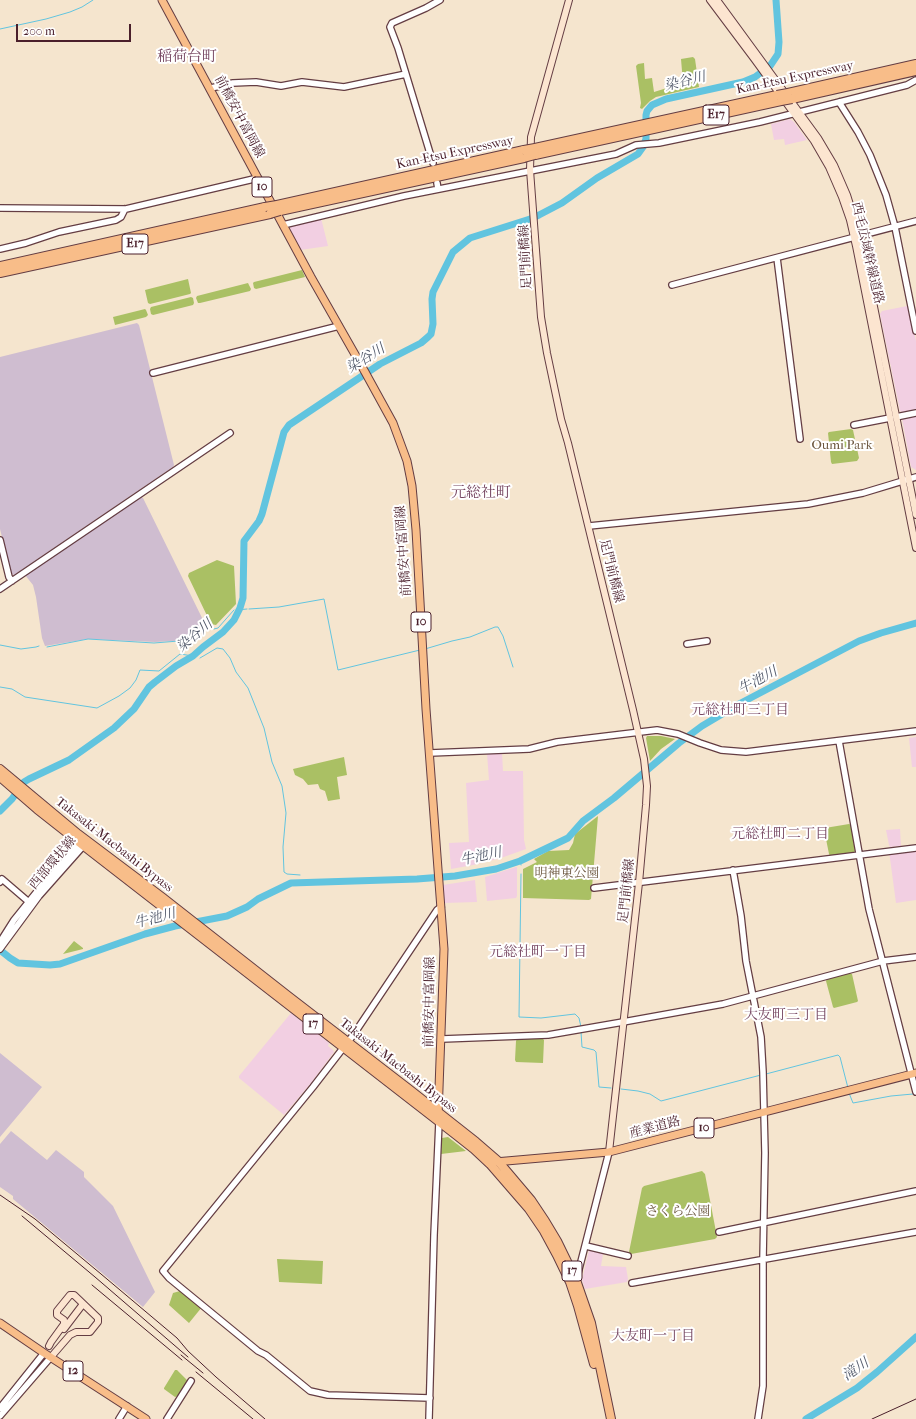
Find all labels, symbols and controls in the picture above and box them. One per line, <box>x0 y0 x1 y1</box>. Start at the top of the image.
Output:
scale bar <box>18 16 133 42</box>
text: 200 m <box>23 24 55 38</box>
district label: 稲荷台町 <box>157 48 217 66</box>
street label: Kan-Etsu Expressway <box>735 58 855 98</box>
water label: 染谷川 <box>663 69 707 95</box>
street label: 前橋安中富岡線 <box>211 73 267 161</box>
road number: E17 <box>703 105 729 125</box>
street label: Kan-Etsu Expressway <box>395 133 515 173</box>
road number: 10 <box>252 177 272 197</box>
street label: 西毛広域幹線道路 <box>848 201 886 305</box>
street label: 足門前橋線 <box>517 224 535 290</box>
road number: E17 <box>122 234 148 254</box>
water label: 染谷川 <box>344 341 388 377</box>
park label: Oumi Park <box>812 438 872 454</box>
district label: 元総社町 <box>451 484 511 502</box>
street label: 前橋安中富岡線 <box>393 505 415 597</box>
street label: 足門前橋線 <box>596 538 626 604</box>
road number: 10 <box>411 612 431 632</box>
water label: 染谷川 <box>174 616 216 656</box>
water label: 牛池川 <box>736 664 780 698</box>
district label: 元総社町三丁目 <box>691 703 789 719</box>
street label: Takasaki-Maebashi Bypass <box>52 794 176 896</box>
district label: 元総社町二丁目 <box>731 827 829 843</box>
street label: 西部環状線 <box>26 833 80 893</box>
water label: 牛池川 <box>459 844 503 870</box>
street label: 足門前橋線 <box>616 858 638 924</box>
park label: 明神東公園 <box>535 866 599 882</box>
water label: 牛池川 <box>133 905 177 933</box>
district label: 元総社町一丁目 <box>489 945 587 961</box>
street label: 前橋安中富岡線 <box>421 956 439 1048</box>
district label: 大友町三丁目 <box>744 1008 828 1024</box>
road number: 17 <box>303 1014 323 1034</box>
street label: Takasaki-Maebashi Bypass <box>336 1015 460 1117</box>
street label: 産業道路 <box>628 1114 682 1142</box>
road number: 10 <box>694 1118 714 1138</box>
park label: さくら公園 <box>646 1204 710 1220</box>
road number: 17 <box>562 1261 582 1281</box>
district label: 大友町一丁目 <box>611 1329 695 1345</box>
water label: 滝川 <box>840 1355 872 1385</box>
road number: 12 <box>63 1361 83 1381</box>

